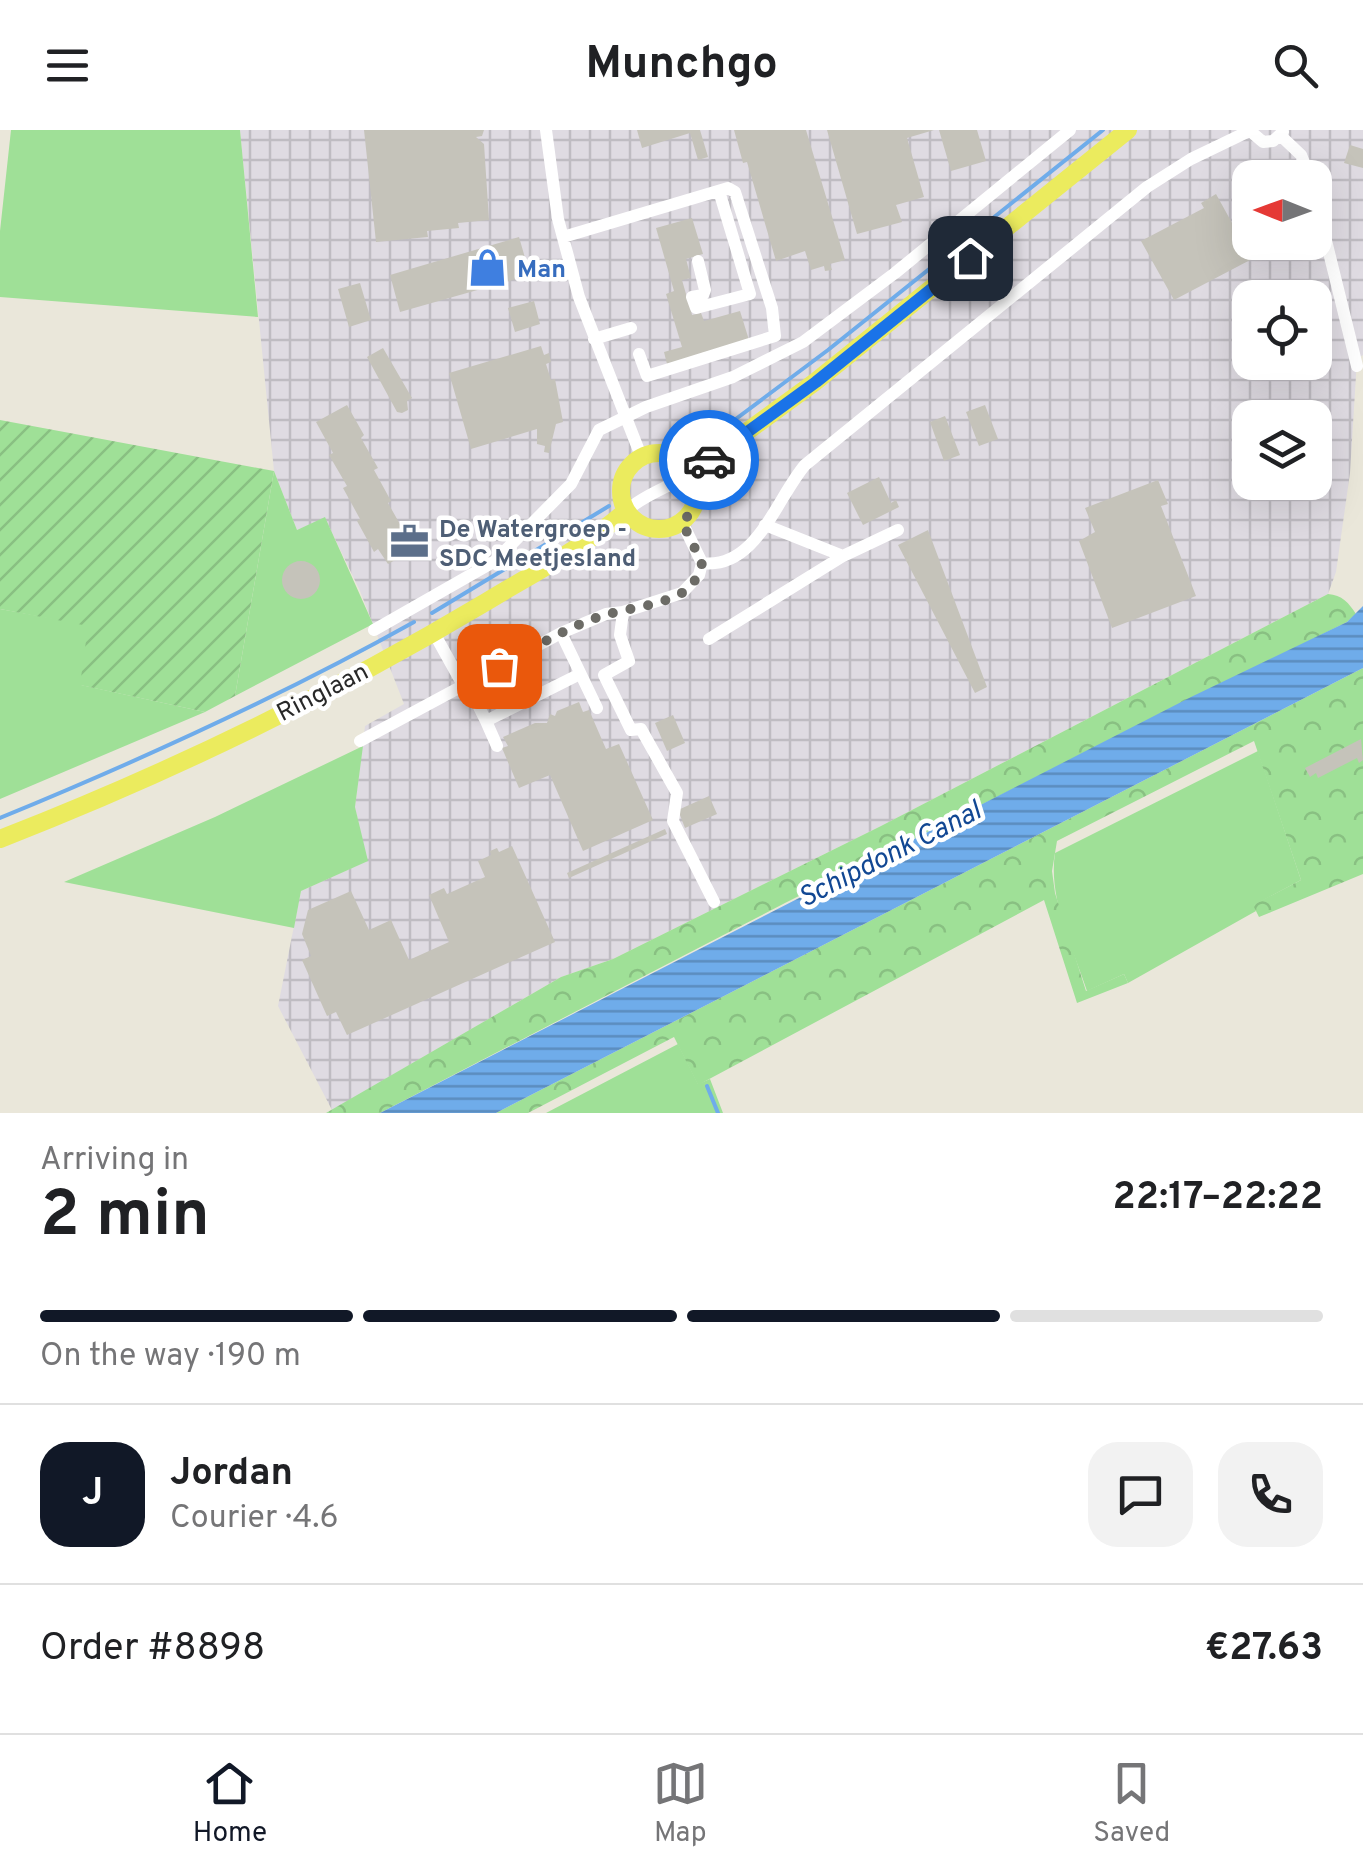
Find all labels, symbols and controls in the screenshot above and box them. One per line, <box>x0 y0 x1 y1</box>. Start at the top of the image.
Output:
text: Munchgo <box>585 37 778 94</box>
icon: menu <box>40 38 95 93</box>
icon: search <box>1268 38 1323 93</box>
north arrow <box>1232 160 1332 260</box>
map controls <box>1232 160 1332 500</box>
pin <box>928 216 1013 301</box>
icon: home <box>943 231 998 286</box>
shop icon: Man <box>466 247 508 289</box>
place label: Man <box>517 255 566 287</box>
button: locate <box>1232 280 1332 380</box>
button: layers <box>1232 400 1332 500</box>
courier <box>659 410 759 510</box>
icon: car <box>682 433 737 488</box>
place label: De Watergroep - SDC Meetjesland <box>439 515 636 576</box>
office icon: De Watergroep - SDC Meetjesland <box>388 521 430 563</box>
pin <box>457 624 542 709</box>
icon: bag <box>472 639 527 694</box>
street label: Ringlaan <box>272 657 375 730</box>
water label: Schipdonk Canal <box>793 793 990 917</box>
text: Arriving in <box>40 1141 189 1181</box>
text: 22:17–22:22 <box>1112 1174 1323 1223</box>
text: 2 min <box>40 1177 210 1259</box>
text: On the way · 190 m <box>40 1337 301 1377</box>
button: chat <box>1088 1442 1193 1547</box>
button: phone <box>1218 1442 1323 1547</box>
text: Jordan <box>170 1450 293 1499</box>
text: J <box>82 1470 103 1519</box>
text: Courier · 4.6 <box>170 1499 339 1539</box>
text: Order #8898 <box>40 1625 265 1674</box>
text: €27.63 <box>1205 1625 1323 1674</box>
tab: Home <box>193 1756 267 1852</box>
tab: Map <box>653 1756 708 1852</box>
tab: Saved <box>1093 1756 1170 1852</box>

